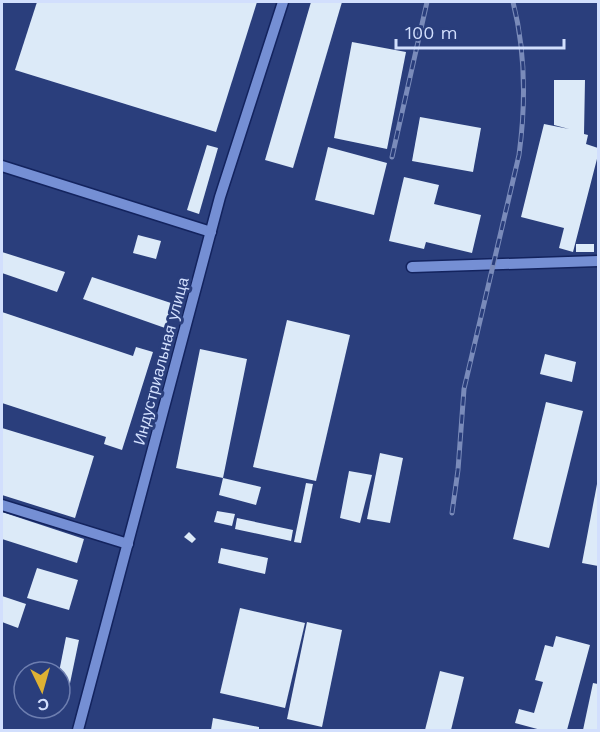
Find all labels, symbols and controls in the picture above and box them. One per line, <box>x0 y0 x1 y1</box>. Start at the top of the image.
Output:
scale bar <box>396 12 564 50</box>
text: 100 m <box>405 22 458 43</box>
street label: Индустриальная улица <box>129 275 193 447</box>
north arrow <box>12 660 72 720</box>
text: С <box>36 694 50 714</box>

